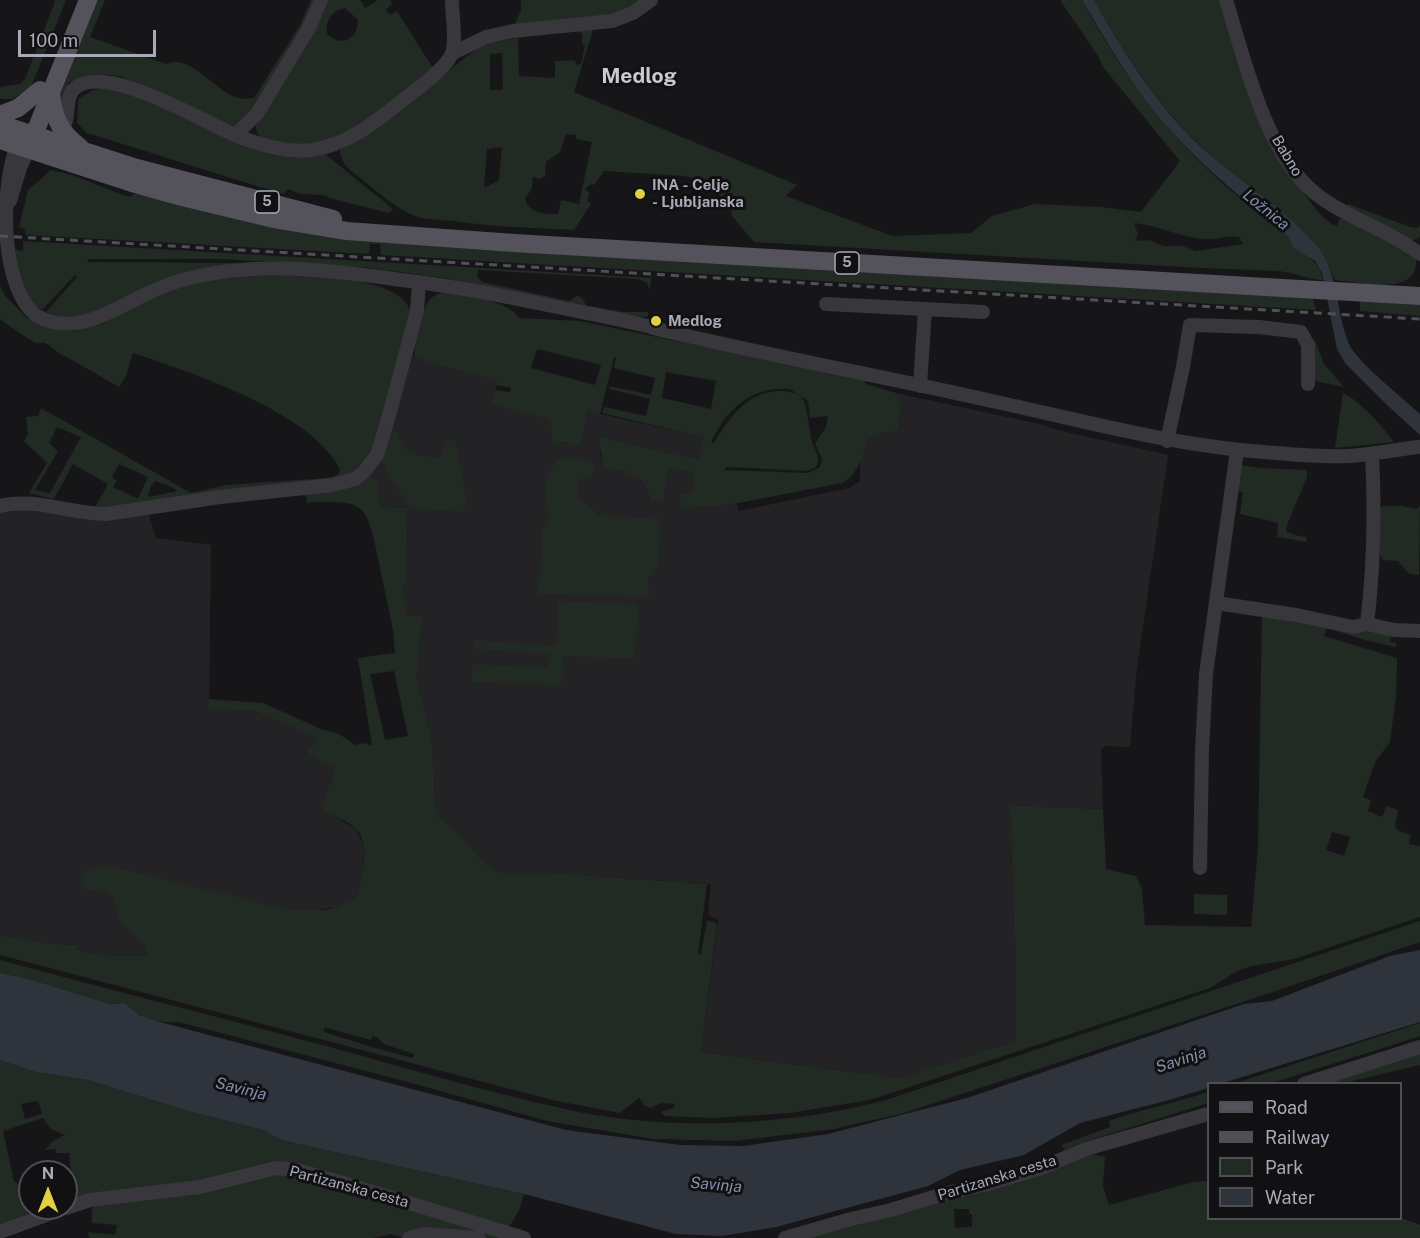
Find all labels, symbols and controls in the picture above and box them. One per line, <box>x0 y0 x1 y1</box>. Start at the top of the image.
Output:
scale bar <box>21 18 159 56</box>
text: 100 m <box>29 30 78 51</box>
district label: Medlog <box>601 64 677 90</box>
street label: Babno <box>1268 132 1306 180</box>
place label: INA - Celje - Ljubljanska <box>652 176 744 211</box>
water label: Ložnica <box>1239 185 1293 235</box>
marker: INA - Celje - Ljubljanska <box>633 187 647 201</box>
road number: 5 <box>255 191 279 213</box>
road number: 5 <box>835 252 859 274</box>
place label: Medlog <box>668 312 722 330</box>
marker: Medlog <box>649 314 663 328</box>
water label: Savinja <box>1153 1043 1209 1077</box>
water label: Savinja <box>213 1073 269 1105</box>
legend <box>1207 1082 1402 1220</box>
text: Road <box>1265 1097 1308 1118</box>
text: Railway <box>1265 1127 1330 1148</box>
street label: Partizanska cesta <box>936 1151 1058 1205</box>
text: Park <box>1265 1157 1303 1178</box>
north arrow <box>18 1160 78 1220</box>
street label: Partizanska cesta <box>287 1162 411 1212</box>
text: N <box>42 1164 54 1183</box>
water label: Savinja <box>689 1173 743 1197</box>
text: Water <box>1265 1187 1315 1208</box>

